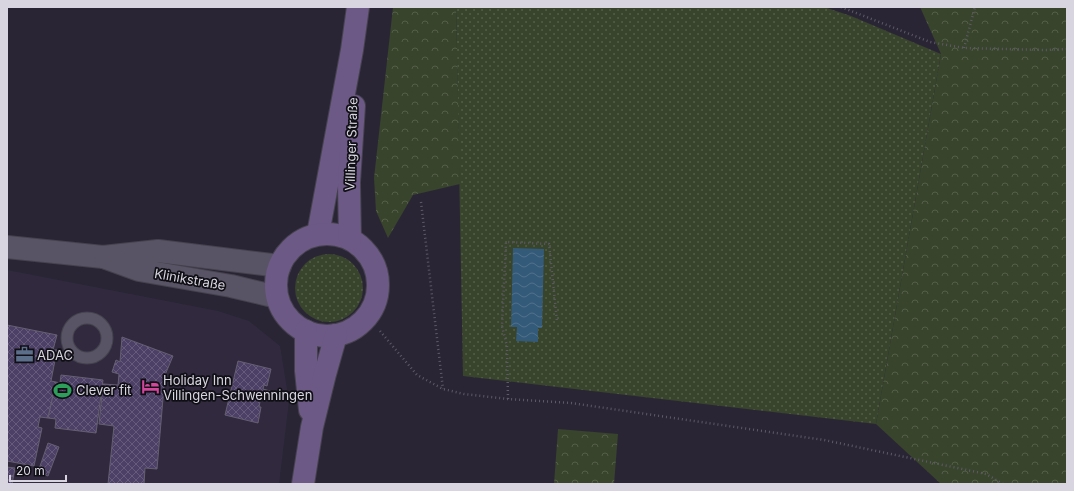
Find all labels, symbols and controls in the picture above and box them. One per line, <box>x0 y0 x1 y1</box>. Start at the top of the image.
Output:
street label: Villinger Straße <box>341 97 361 191</box>
street label: Klinikstraße <box>153 265 227 293</box>
office icon: ADAC <box>14 345 34 365</box>
place label: ADAC <box>37 347 73 363</box>
place label: Holiday Inn Villingen-Schwenningen <box>163 372 312 403</box>
hotel icon: Holiday Inn Villingen-Schwenningen <box>140 377 160 397</box>
sports icon: Clever fit <box>53 380 73 400</box>
place label: Clever fit <box>76 382 131 398</box>
scale bar <box>10 457 66 483</box>
text: 20 m <box>16 463 45 478</box>

